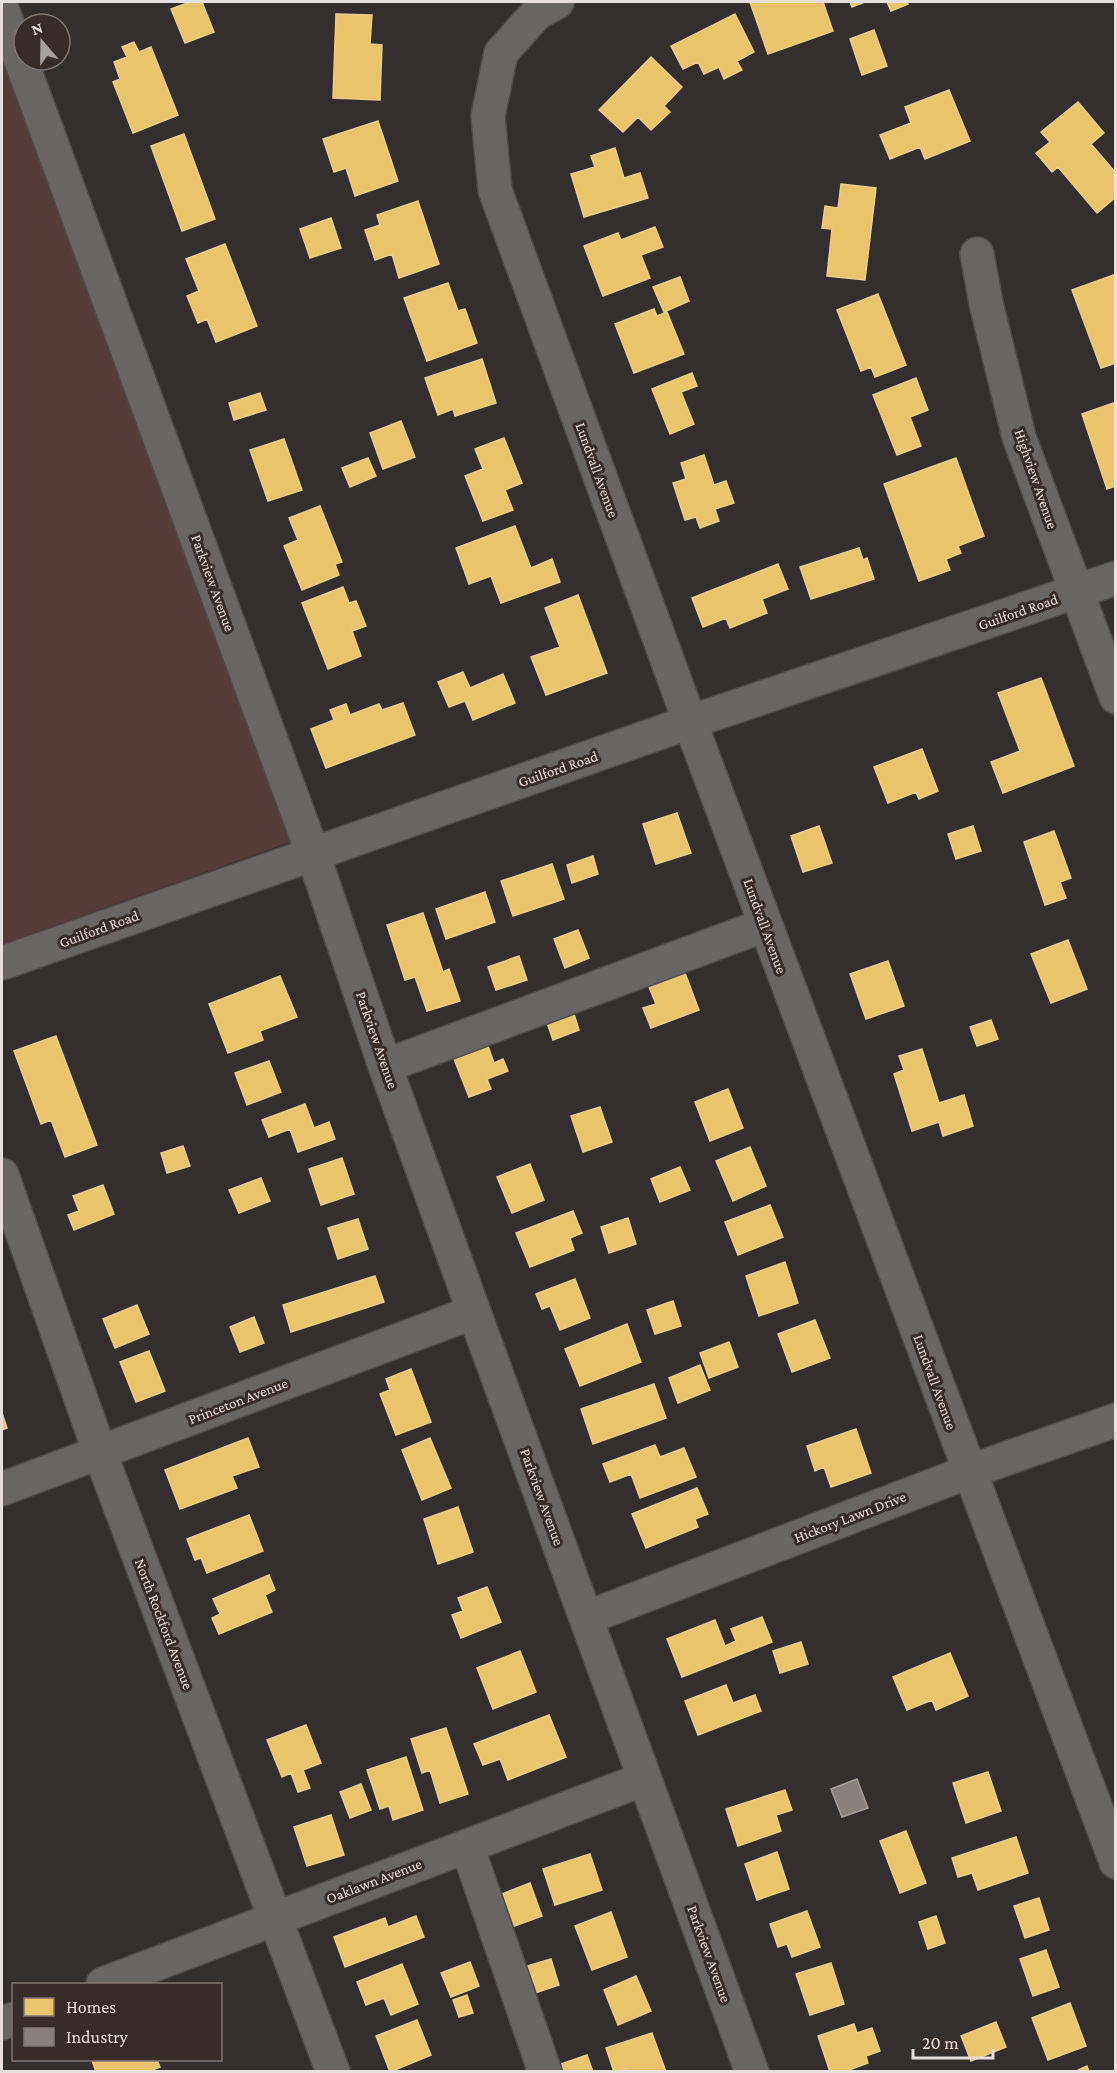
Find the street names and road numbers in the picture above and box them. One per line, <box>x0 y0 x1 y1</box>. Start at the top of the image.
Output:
street label: Lundvall Avenue <box>572 420 622 520</box>
street label: Highview Avenue <box>1010 427 1061 532</box>
street label: Parkview Avenue <box>188 532 238 634</box>
street label: Guilford Road <box>976 591 1060 633</box>
street label: Guilford Road <box>516 748 600 790</box>
street label: Lundvall Avenue <box>740 876 790 976</box>
street label: Guilford Road <box>57 907 141 951</box>
street label: Parkview Avenue <box>353 989 401 1091</box>
street label: Lundvall Avenue <box>910 1332 960 1432</box>
street label: Princeton Avenue <box>186 1375 290 1427</box>
street label: Parkview Avenue <box>517 1446 567 1548</box>
street label: Hickory Lawn Drive <box>792 1488 909 1547</box>
street label: North Rockford Avenue <box>132 1556 197 1692</box>
street label: Oaklawn Avenue <box>324 1855 424 1907</box>
street label: Parkview Avenue <box>684 1903 734 2005</box>

